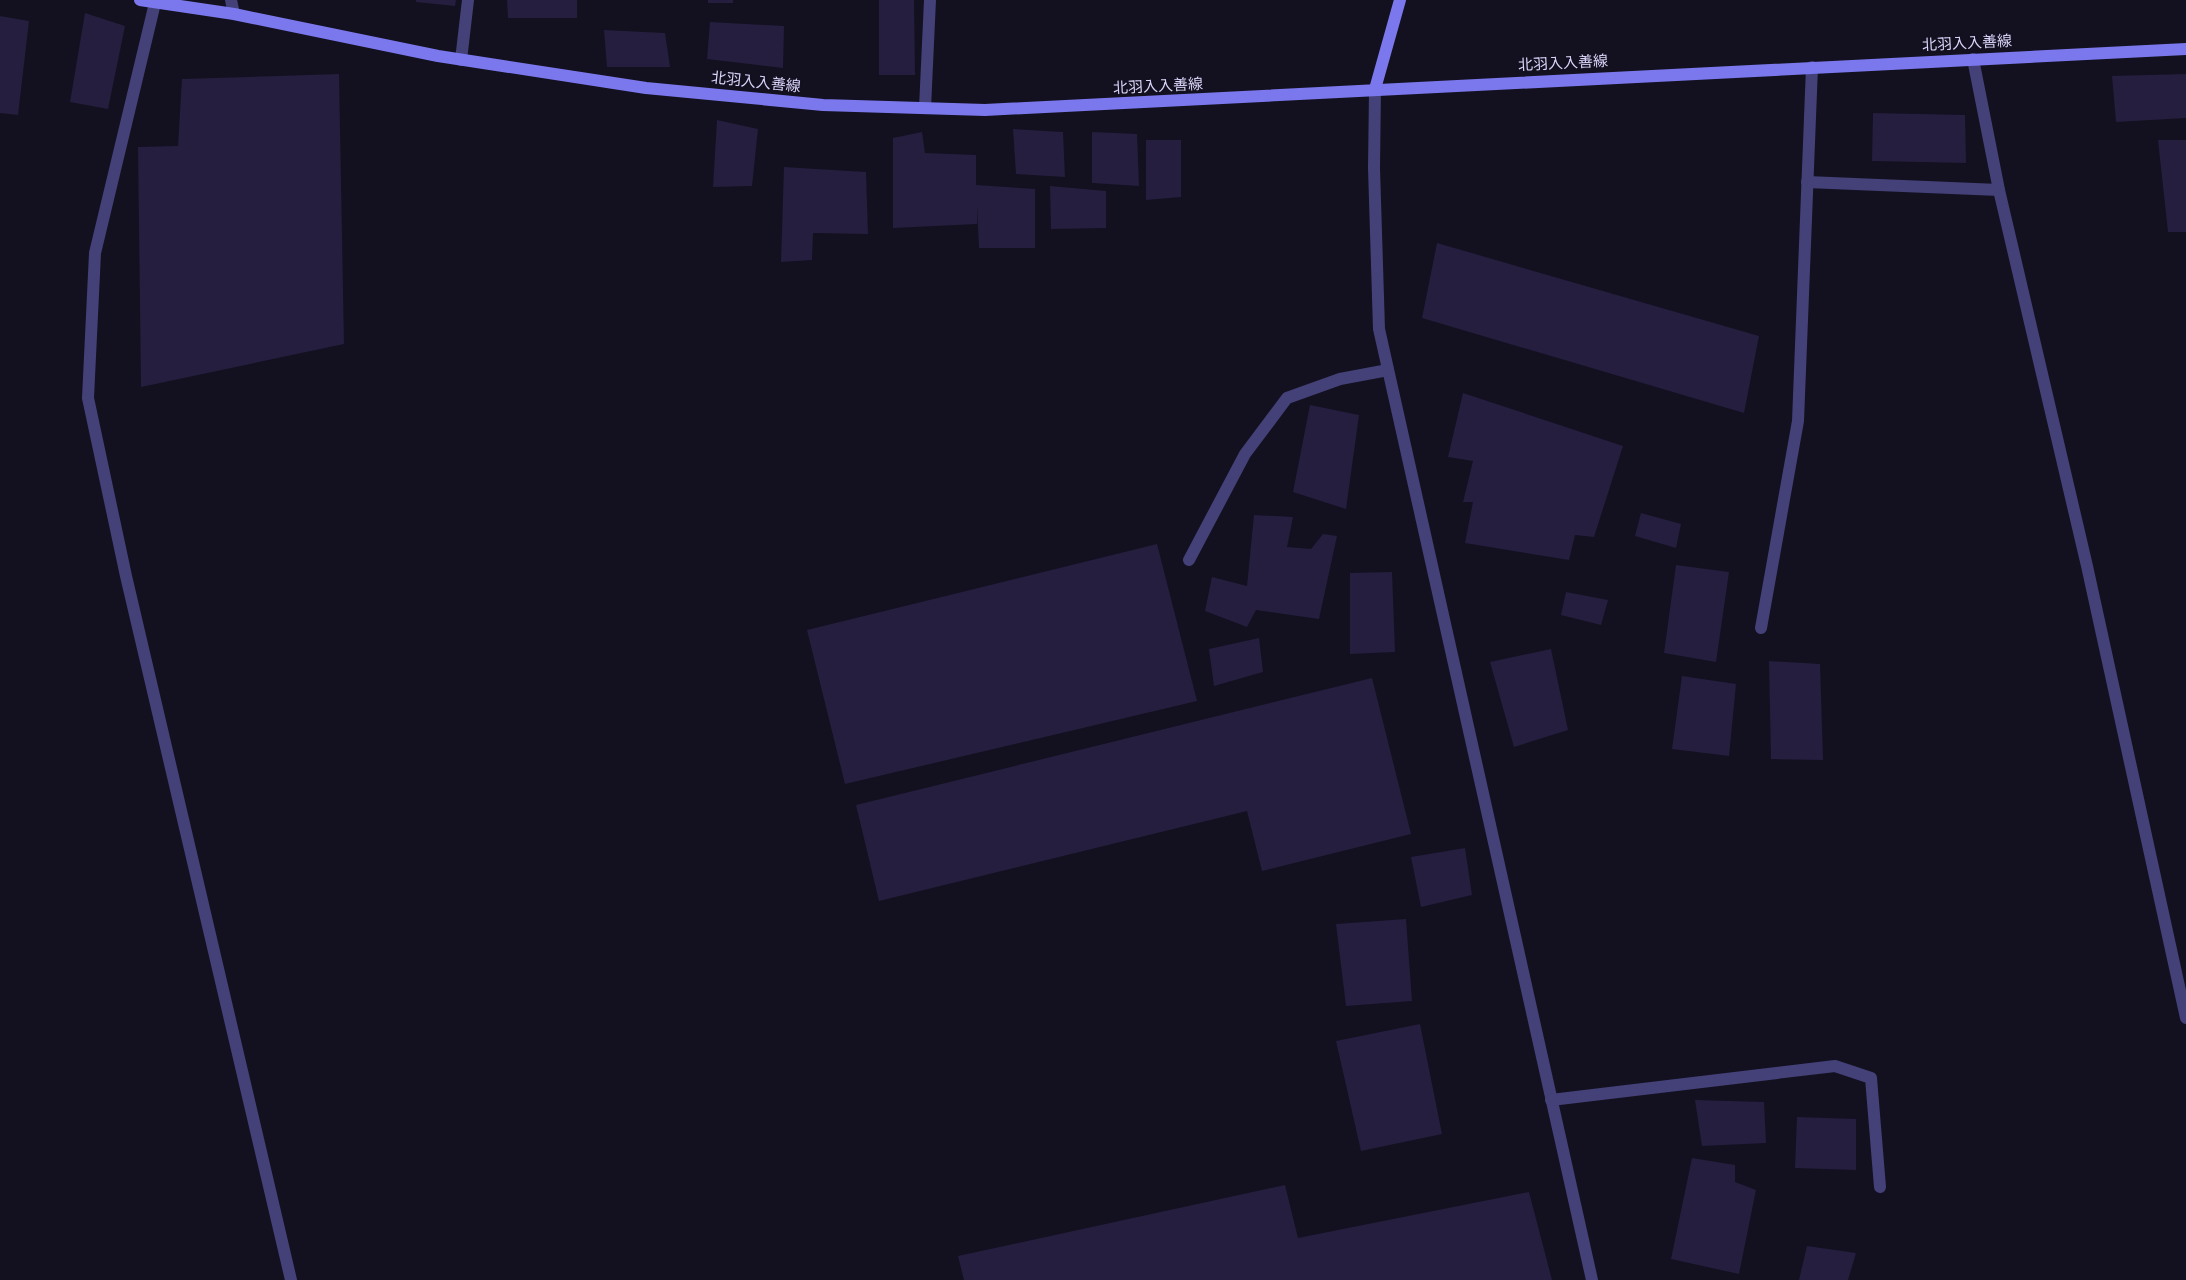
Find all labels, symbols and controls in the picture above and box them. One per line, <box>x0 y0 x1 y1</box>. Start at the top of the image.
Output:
street label: 北羽入入善線 <box>1922 31 2012 53</box>
street label: 北羽入入善線 <box>1518 51 1608 73</box>
street label: 北羽入入善線 <box>710 67 802 95</box>
street label: 北羽入入善線 <box>1113 74 1203 96</box>

